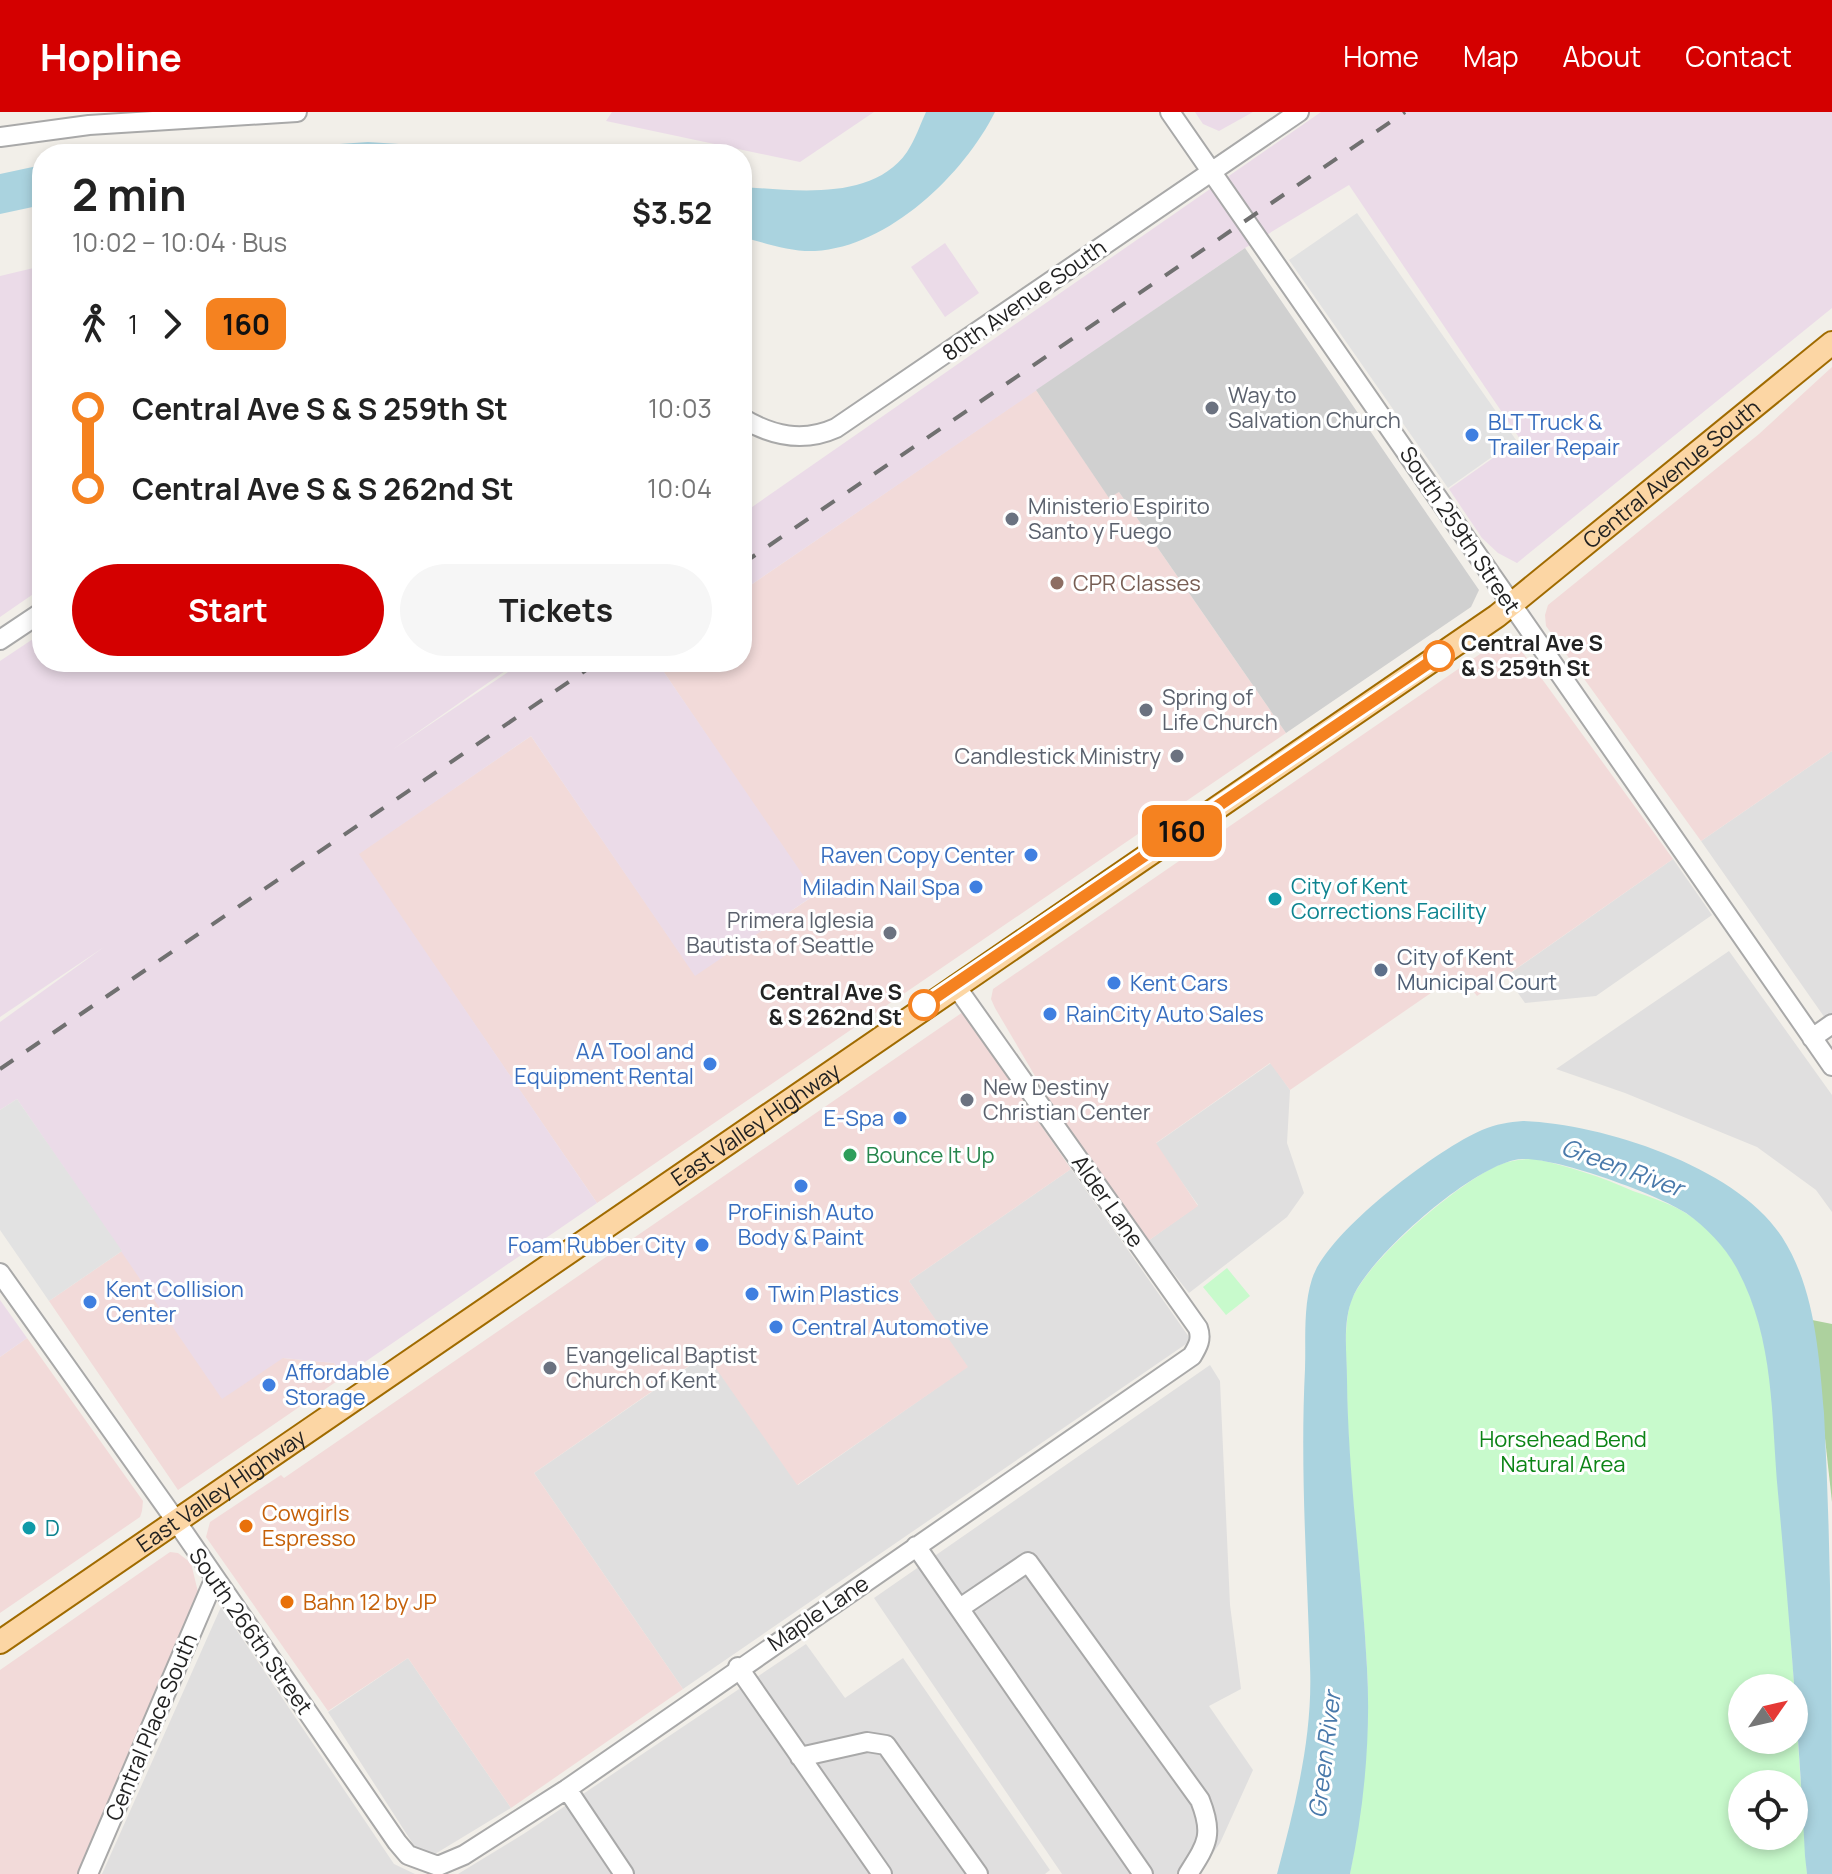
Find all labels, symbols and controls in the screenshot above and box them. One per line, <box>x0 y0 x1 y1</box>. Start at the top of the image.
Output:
text: Hopline <box>40 30 182 82</box>
text: Home <box>1343 37 1419 75</box>
text: Map <box>1463 37 1519 75</box>
text: About <box>1563 37 1641 75</box>
text: Contact <box>1685 37 1792 75</box>
text: 2 min <box>72 164 186 224</box>
text: $3.52 <box>632 192 712 233</box>
text: 10:02 – 10:04 · Bus <box>72 224 287 260</box>
street label: 80th Avenue South <box>936 232 1112 368</box>
icon: walk <box>72 302 116 346</box>
icon: forward <box>150 302 194 346</box>
text: 160 <box>222 305 270 343</box>
text: 1 <box>128 306 138 342</box>
place label: Way to Salvation Church <box>1228 380 1401 435</box>
text: Central Ave S & S 259th St <box>132 388 508 429</box>
text: 10:03 <box>648 390 712 426</box>
street label: Central Avenue South <box>1576 392 1767 555</box>
marker: Way to Salvation Church <box>1203 399 1221 417</box>
place label: BLT Truck & Trailer Repair <box>1488 407 1620 462</box>
marker: BLT Truck & Trailer Repair <box>1463 426 1481 444</box>
street label: South 259th Street <box>1393 440 1527 620</box>
text: Central Ave S & S 262nd St <box>132 468 513 509</box>
text: 10:04 <box>647 470 712 506</box>
place label: Ministerio Espirito Santo y Fuego <box>1028 491 1210 546</box>
marker: Ministerio Espirito Santo y Fuego <box>1003 510 1021 528</box>
button: Start <box>72 564 384 656</box>
button: Tickets <box>400 564 712 656</box>
place label: CPR Classes <box>1073 568 1201 598</box>
marker: CPR Classes <box>1048 574 1066 592</box>
place label: Central Ave S & S 259th St <box>1461 628 1603 683</box>
marker: Central Ave S & S 259th St <box>1424 641 1454 671</box>
place label: Spring of Life Church <box>1162 682 1278 737</box>
marker: Spring of Life Church <box>1137 701 1155 719</box>
place label: Candlestick Ministry <box>954 741 1161 771</box>
marker: Candlestick Ministry <box>1168 747 1186 765</box>
line badge: 160 <box>1136 805 1228 857</box>
text: 160 <box>1158 812 1206 850</box>
place label: Raven Copy Center <box>821 840 1015 870</box>
marker: Raven Copy Center <box>1022 846 1040 864</box>
place label: City of Kent Corrections Facility <box>1291 871 1487 926</box>
place label: Miladin Nail Spa <box>803 872 960 902</box>
marker: Miladin Nail Spa <box>967 878 985 896</box>
marker: City of Kent Corrections Facility <box>1266 890 1284 908</box>
place label: Primera Iglesia Bautista of Seattle <box>686 905 874 960</box>
marker: Primera Iglesia Bautista of Seattle <box>881 924 899 942</box>
place label: City of Kent Municipal Court <box>1397 942 1557 997</box>
marker: City of Kent Municipal Court <box>1372 961 1390 979</box>
place label: Kent Cars <box>1130 968 1228 998</box>
marker: Kent Cars <box>1105 974 1123 992</box>
place label: Central Ave S & S 262nd St <box>760 977 902 1032</box>
marker: Central Ave S & S 262nd St <box>909 990 939 1020</box>
place label: RainCity Auto Sales <box>1066 999 1264 1029</box>
marker: RainCity Auto Sales <box>1041 1005 1059 1023</box>
place label: AA Tool and Equipment Rental <box>514 1036 694 1091</box>
street label: East Valley Highway <box>665 1055 846 1193</box>
marker: AA Tool and Equipment Rental <box>701 1055 719 1073</box>
place label: New Destiny Christian Center <box>983 1072 1151 1127</box>
marker: New Destiny Christian Center <box>958 1091 976 1109</box>
place label: E-Spa <box>823 1103 884 1133</box>
marker: E-Spa <box>891 1109 909 1127</box>
water label: Green River <box>1557 1129 1691 1205</box>
place label: Bounce It Up <box>866 1140 994 1170</box>
marker: Bounce It Up <box>841 1146 859 1164</box>
street label: Alder Lane <box>1065 1149 1151 1253</box>
marker: ProFinish Auto Body & Paint <box>792 1177 810 1195</box>
place label: ProFinish Auto Body & Paint <box>728 1197 874 1252</box>
place label: Foam Rubber City <box>508 1230 686 1260</box>
marker: Foam Rubber City <box>693 1236 711 1254</box>
place label: Kent Collision Center <box>106 1274 244 1329</box>
place label: Twin Plastics <box>768 1279 899 1309</box>
marker: Twin Plastics <box>743 1285 761 1303</box>
marker: Kent Collision Center <box>81 1293 99 1311</box>
place label: Central Automotive <box>792 1312 989 1342</box>
marker: Central Automotive <box>767 1318 785 1336</box>
place label: Evangelical Baptist Church of Kent <box>566 1340 758 1395</box>
place label: Affordable Storage <box>285 1357 390 1412</box>
marker: Evangelical Baptist Church of Kent <box>541 1359 559 1377</box>
marker: Affordable Storage <box>260 1376 278 1394</box>
street label: East Valley Highway <box>131 1422 312 1559</box>
park label: Horsehead Bend Natural Area <box>1479 1424 1647 1479</box>
place label: Cowgirls Espresso <box>262 1498 356 1553</box>
place label: D <box>45 1513 60 1543</box>
marker: Cowgirls Espresso <box>237 1517 255 1535</box>
marker: D <box>20 1519 38 1537</box>
street label: South 266th Street <box>182 1542 320 1720</box>
street label: Maple Lane <box>762 1568 874 1658</box>
place label: Bahn 12 by JP <box>303 1587 437 1617</box>
marker: Bahn 12 by JP <box>278 1593 296 1611</box>
street label: Central Place South <box>98 1629 204 1825</box>
north arrow <box>1728 1674 1808 1754</box>
map controls <box>1728 1674 1808 1850</box>
water label: Green River <box>1299 1686 1348 1820</box>
button: locate <box>1728 1770 1808 1850</box>

